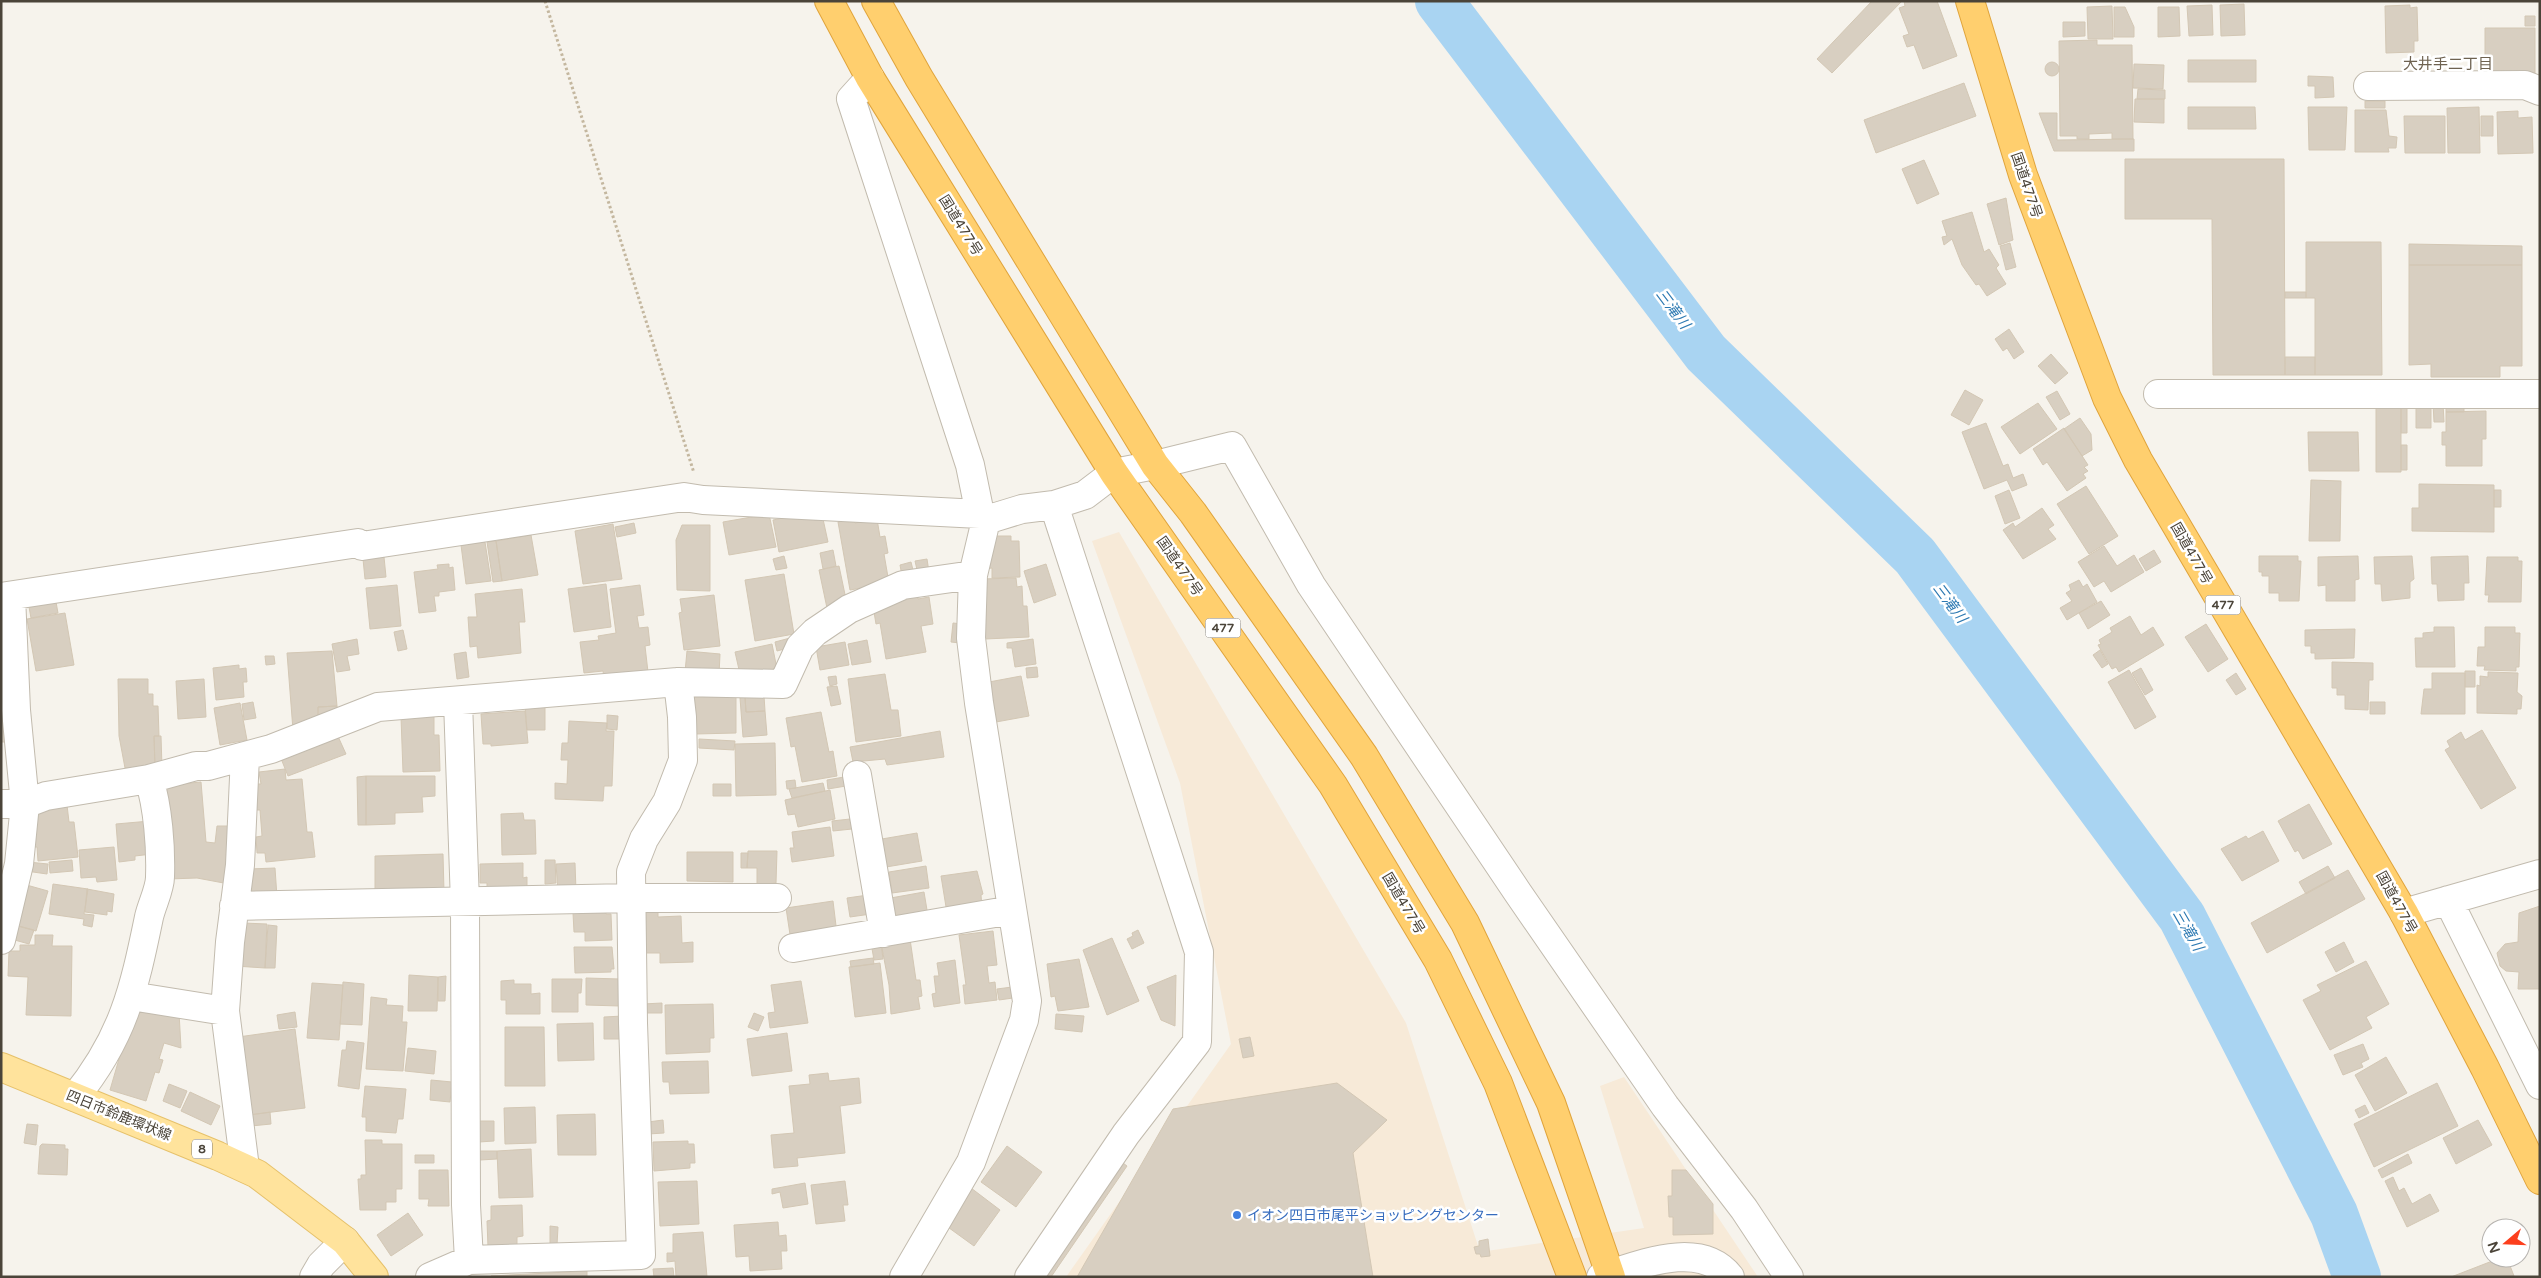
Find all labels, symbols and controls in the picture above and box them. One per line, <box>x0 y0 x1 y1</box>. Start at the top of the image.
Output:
district label: 大井手二丁目 <box>2403 55 2493 73</box>
street label: 国道477号 <box>2007 150 2046 220</box>
street label: 国道477号 <box>935 192 986 259</box>
water label: 三滝川 <box>1652 286 1695 334</box>
street label: 国道477号 <box>2167 519 2216 587</box>
street label: 国道477号 <box>1153 533 1206 599</box>
water label: 三滝川 <box>1929 580 1972 628</box>
road number: 477 <box>2206 596 2240 614</box>
road number: 477 <box>1206 618 1240 638</box>
street label: 国道477号 <box>2373 868 2421 936</box>
street label: 国道477号 <box>1379 870 1428 937</box>
water label: 三滝川 <box>2169 906 2208 956</box>
street label: 四日市鈴鹿環状線 <box>64 1087 174 1144</box>
road number: 8 <box>192 1140 212 1158</box>
place label: イオン四日市尾平ショッピングセンター <box>1247 1207 1499 1224</box>
marker: イオン四日市尾平ショッピングセンター <box>1231 1209 1243 1221</box>
north arrow <box>2481 1218 2531 1268</box>
text: N <box>2484 1239 2504 1255</box>

